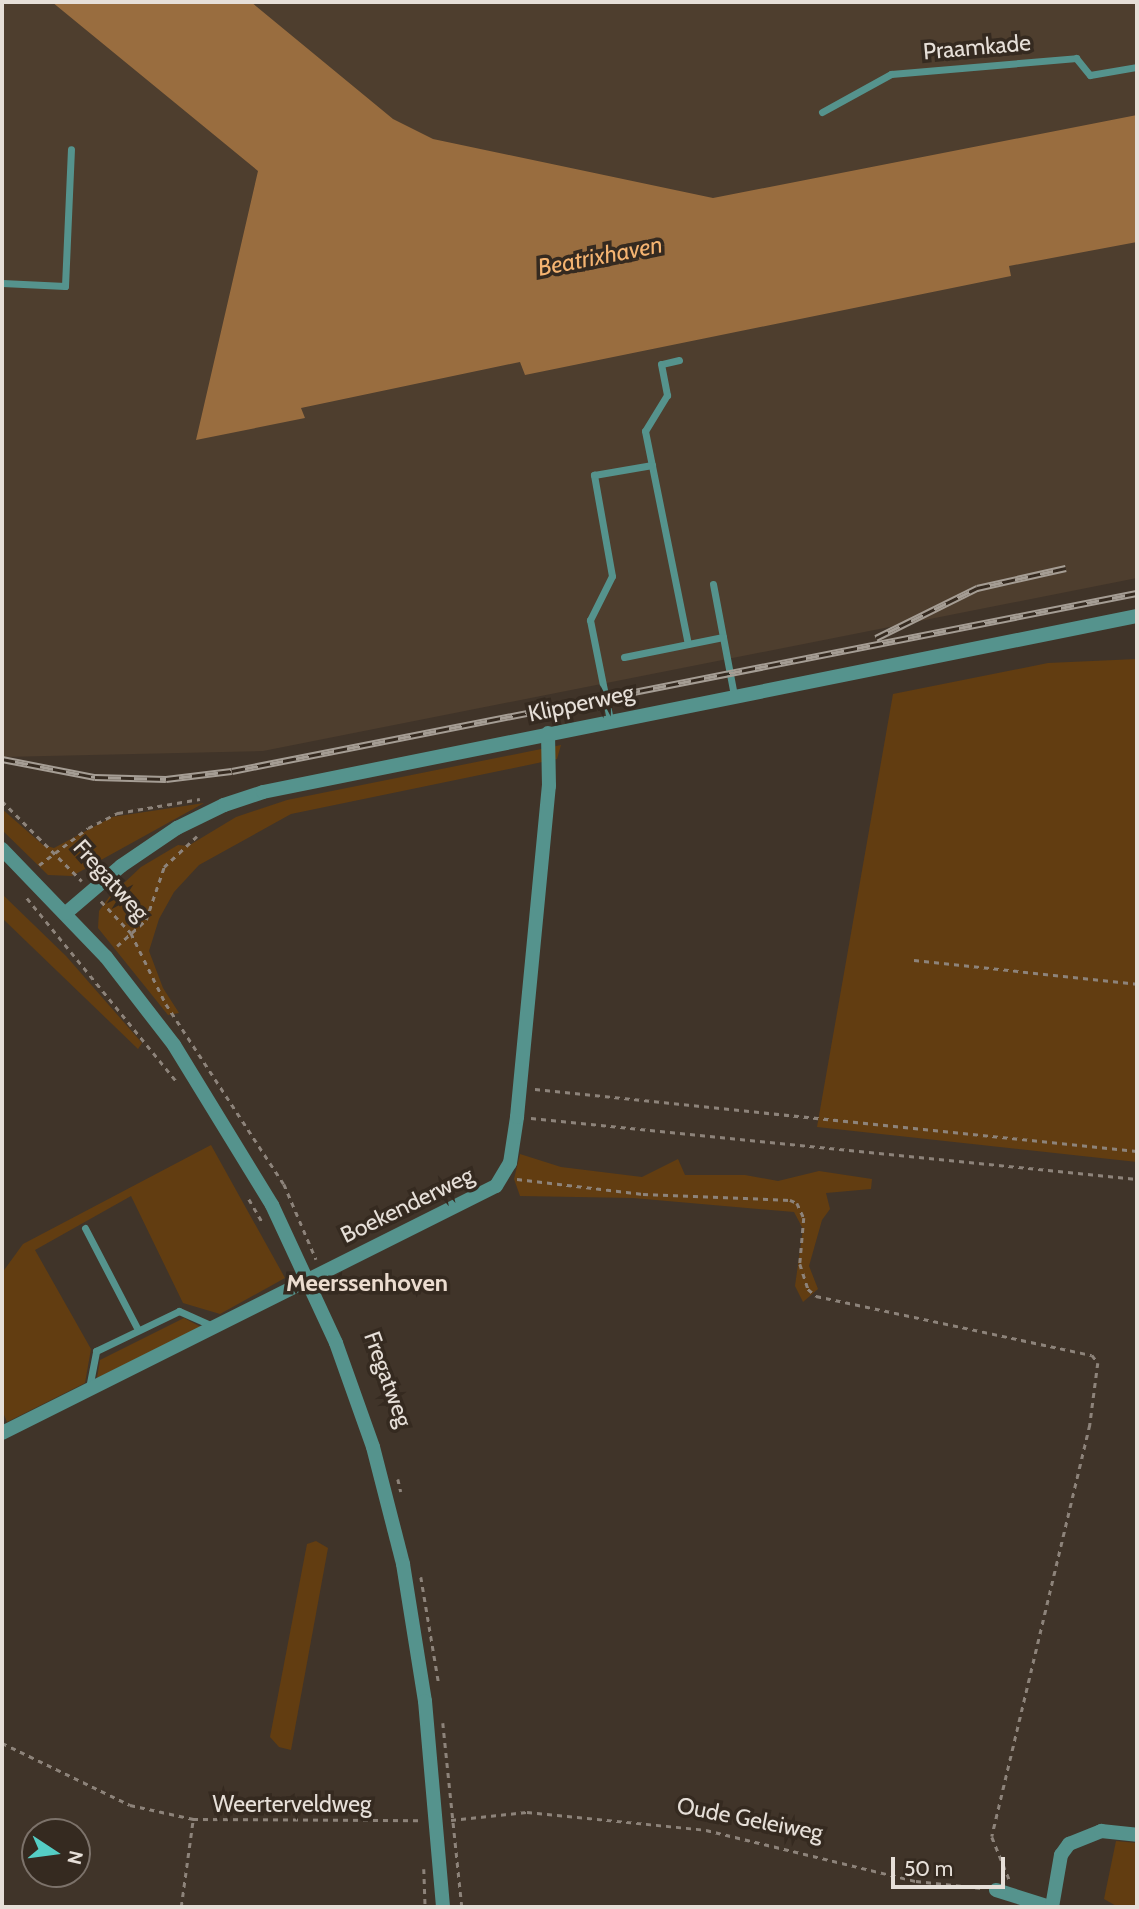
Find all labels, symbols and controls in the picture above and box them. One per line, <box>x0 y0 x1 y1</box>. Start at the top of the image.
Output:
street label: Praamkade <box>922 29 1032 65</box>
water label: Beatrixhaven <box>535 230 665 282</box>
street label: Klipperweg <box>525 678 637 728</box>
street label: Fregatweg <box>67 834 155 926</box>
street label: Boekenderweg <box>336 1161 478 1249</box>
district label: Meerssenhoven <box>286 1269 448 1297</box>
street label: Fregatweg <box>358 1328 418 1430</box>
street label: Weerterveldweg <box>212 1790 372 1818</box>
street label: Oude Geleiweg <box>675 1791 825 1847</box>
north arrow <box>21 1818 91 1888</box>
scale bar <box>894 1842 1008 1886</box>
text: N <box>62 1848 88 1867</box>
text: 50 m <box>904 1856 953 1881</box>

